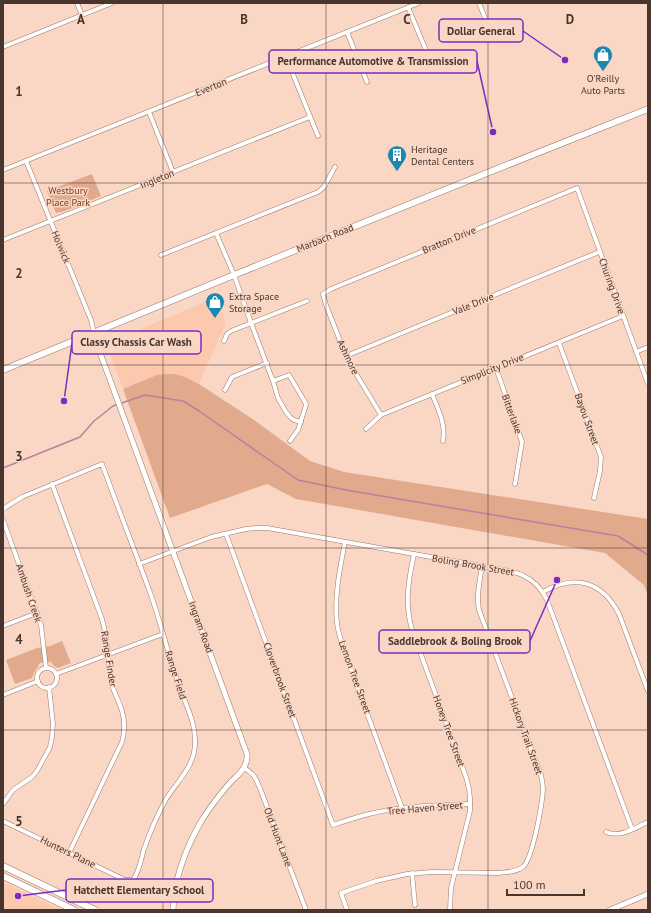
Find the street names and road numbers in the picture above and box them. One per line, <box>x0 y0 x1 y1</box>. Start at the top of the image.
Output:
street label: Everton <box>193 75 229 99</box>
street label: Ingleton <box>138 166 176 192</box>
street label: Marbach Road <box>295 221 355 255</box>
street label: Bratton Drive <box>420 223 478 257</box>
street label: Holwick <box>49 229 74 266</box>
street label: Churing Drive <box>596 256 628 316</box>
street label: Vale Drive <box>450 290 495 318</box>
street label: Ashmore <box>334 337 362 377</box>
street label: Simplicity Drive <box>458 350 526 388</box>
street label: Bayou Street <box>572 391 603 447</box>
street label: Bitterlake <box>499 392 525 436</box>
street label: Boling Brook Street <box>431 551 516 579</box>
street label: Ambush Creek <box>13 562 45 624</box>
street label: Ingram Road <box>186 599 216 655</box>
street label: Range Finder <box>98 630 120 689</box>
street label: Lemon Tree Street <box>336 639 375 716</box>
street label: Cloverbrook Street <box>260 641 300 720</box>
street label: Range Field <box>162 649 190 701</box>
street label: Honey Tree Street <box>430 693 468 769</box>
street label: Hickory Trail Street <box>506 696 546 777</box>
street label: Tree Haven Street <box>387 798 464 818</box>
street label: Old Hunt Lane <box>261 806 295 868</box>
street label: Hunters Plane <box>38 833 98 871</box>

